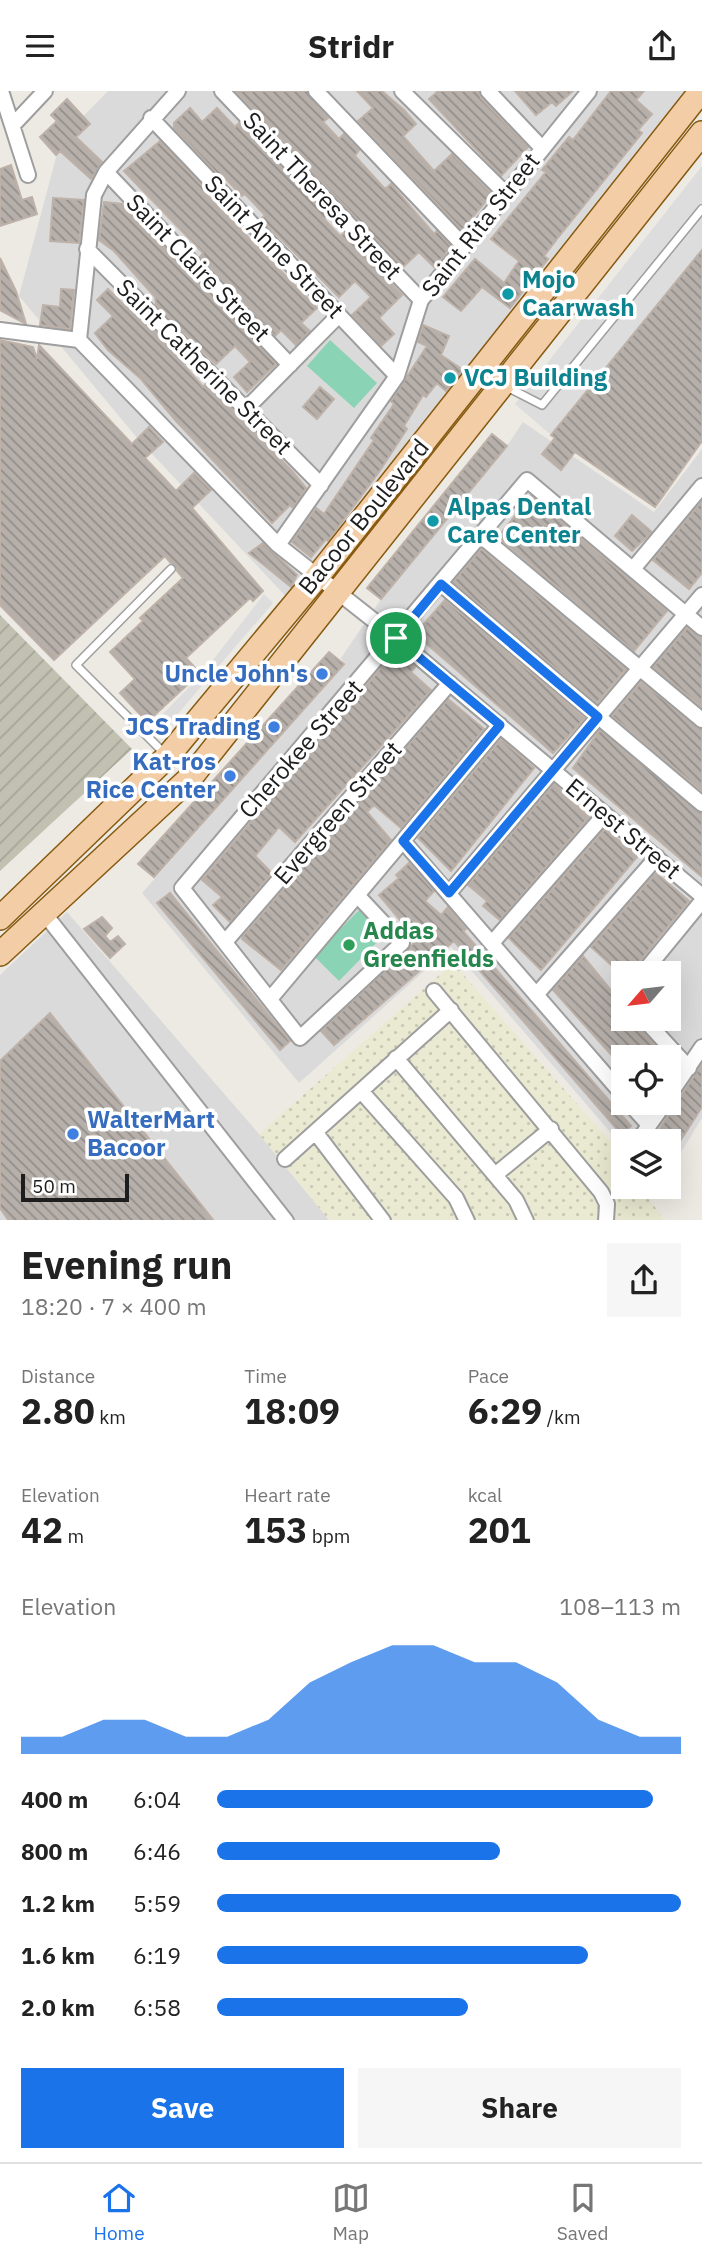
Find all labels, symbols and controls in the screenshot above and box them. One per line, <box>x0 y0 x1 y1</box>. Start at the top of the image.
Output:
text: Stridr <box>308 25 394 67</box>
icon: menu <box>21 27 59 65</box>
icon: share <box>643 27 681 65</box>
street label: Saint Theresa Street <box>236 104 409 286</box>
street label: Saint Rita Street <box>414 146 547 303</box>
street label: Saint Anne Street <box>198 168 351 325</box>
street label: Saint Claire Street <box>120 186 278 348</box>
place label: Mojo Caarwash <box>522 263 635 323</box>
street label: Saint Catherine Street <box>110 271 300 461</box>
marker: Mojo Caarwash <box>500 286 516 302</box>
place label: VCJ Building <box>464 361 608 393</box>
marker: VCJ Building <box>442 370 458 386</box>
street label: Bacoor Boulevard <box>291 432 436 601</box>
place label: Alpas Dental Care Center <box>447 490 591 550</box>
marker: Alpas Dental Care Center <box>425 513 441 529</box>
pin <box>366 608 426 668</box>
icon: arrive <box>377 619 415 657</box>
place label: Uncle John's <box>164 657 308 689</box>
marker: Uncle John's <box>314 666 330 682</box>
street label: Cherokee Street <box>231 672 369 824</box>
place label: JCS Trading <box>125 710 261 742</box>
marker: JCS Trading <box>266 719 282 735</box>
street label: Evergreen Street <box>266 734 408 891</box>
place label: Kat-ros Rice Center <box>86 745 216 805</box>
marker: Kat-ros Rice Center <box>222 768 238 784</box>
street label: Ernest Street <box>559 771 688 886</box>
place label: Addas Greenfields <box>363 914 494 974</box>
marker: Addas Greenfields <box>341 937 357 953</box>
north arrow <box>611 961 681 1031</box>
map controls <box>611 961 681 1199</box>
button: locate <box>611 1045 681 1115</box>
place label: WalterMart Bacoor <box>87 1103 215 1163</box>
marker: WalterMart Bacoor <box>65 1126 81 1142</box>
button: layers <box>611 1129 681 1199</box>
scale bar <box>21 1171 130 1203</box>
text: 50 m <box>32 1174 76 1198</box>
text: Evening run <box>21 1240 232 1289</box>
button: share <box>607 1243 681 1317</box>
text: 18:20 · 7 × 400 m <box>21 1291 207 1321</box>
text: Distance <box>21 1364 95 1388</box>
text: Time <box>244 1364 287 1388</box>
text: Pace <box>468 1364 509 1388</box>
text: 2.80 <box>21 1388 95 1434</box>
text: 18:09 <box>244 1388 340 1434</box>
text: 6:29 <box>468 1388 542 1434</box>
text: km <box>95 1405 126 1429</box>
text: /km <box>542 1405 581 1429</box>
text: Elevation <box>21 1483 100 1507</box>
text: Heart rate <box>244 1483 331 1507</box>
text: kcal <box>468 1483 502 1507</box>
text: 42 <box>21 1507 63 1553</box>
text: 153 <box>244 1507 307 1553</box>
text: 201 <box>468 1507 531 1553</box>
text: m <box>63 1524 84 1548</box>
text: bpm <box>307 1524 350 1548</box>
text: Elevation <box>21 1591 116 1621</box>
text: 108–113 m <box>559 1591 681 1621</box>
text: 400 m <box>21 1784 88 1814</box>
text: 6:04 <box>133 1784 181 1814</box>
text: 800 m <box>21 1836 88 1866</box>
text: 6:46 <box>133 1836 181 1866</box>
text: 1.2 km <box>21 1888 95 1918</box>
text: 5:59 <box>133 1888 181 1918</box>
text: 1.6 km <box>21 1940 95 1970</box>
text: 6:19 <box>133 1940 181 1970</box>
text: 2.0 km <box>21 1992 95 2022</box>
text: 6:58 <box>133 1992 181 2022</box>
button: Save <box>21 2068 344 2148</box>
button: Share <box>358 2068 681 2148</box>
tab: Home <box>94 2179 145 2245</box>
tab: Map <box>332 2179 370 2245</box>
tab: Saved <box>557 2179 608 2245</box>

